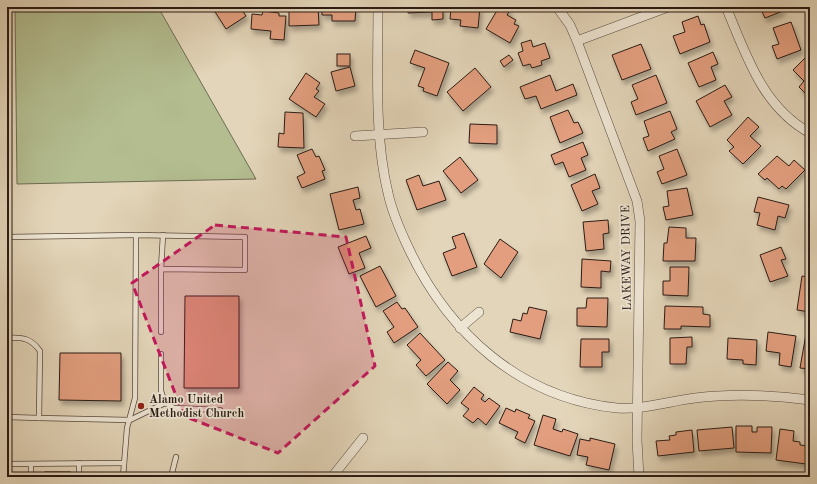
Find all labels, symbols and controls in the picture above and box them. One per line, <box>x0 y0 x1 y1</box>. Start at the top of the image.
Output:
street label: LAKEWAY DRIVE <box>620 205 634 311</box>
place label: Alamo United Methodist Church <box>149 394 244 420</box>
marker: Alamo United Methodist Church <box>136 401 146 411</box>

